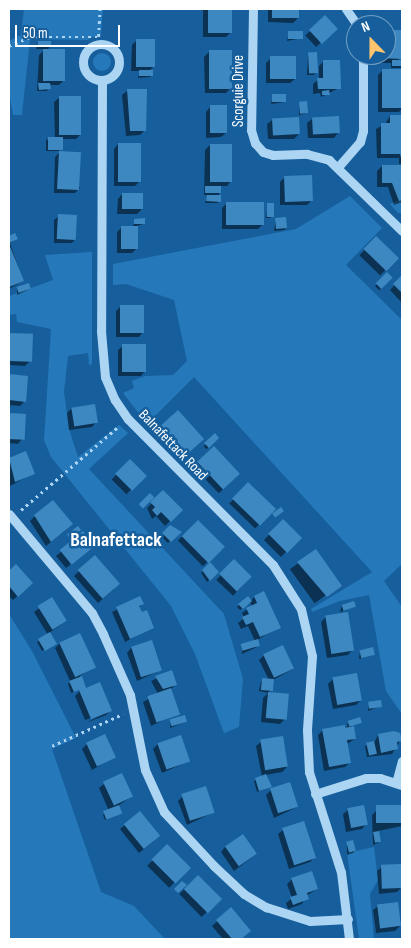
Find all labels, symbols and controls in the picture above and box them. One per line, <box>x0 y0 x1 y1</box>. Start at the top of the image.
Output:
scale bar <box>18 15 122 47</box>
north arrow <box>346 15 396 65</box>
text: N <box>359 17 372 36</box>
text: 50 m <box>23 24 48 43</box>
street label: Scorguie Drive <box>230 55 248 127</box>
street label: Balnafettack Road <box>135 406 211 484</box>
district label: Balnafettack <box>70 528 162 552</box>

